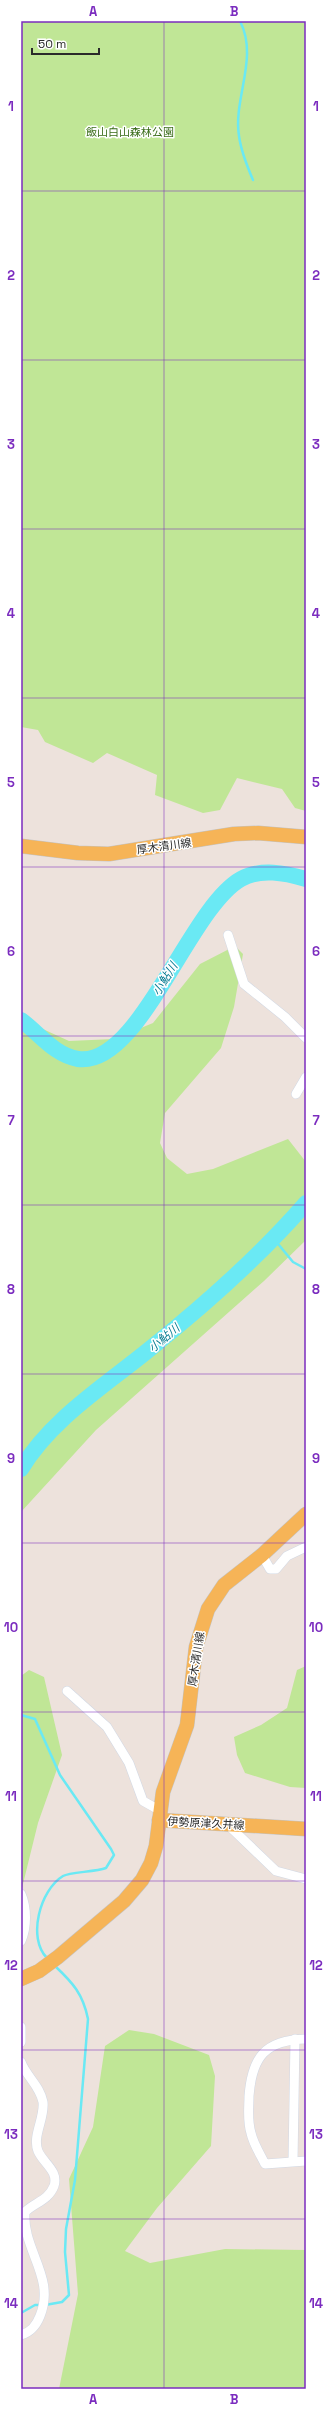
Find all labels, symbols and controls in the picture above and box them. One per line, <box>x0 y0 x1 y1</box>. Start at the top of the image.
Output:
text: A <box>89 3 98 20</box>
text: B <box>230 3 239 20</box>
scale bar <box>32 30 99 56</box>
text: 50 m <box>38 36 66 52</box>
text: 1 <box>8 98 14 115</box>
text: 1 <box>313 98 319 115</box>
park label: 飯山白山森林公園 <box>86 125 174 139</box>
text: 2 <box>7 267 15 284</box>
text: 2 <box>312 267 320 284</box>
text: 3 <box>7 436 15 453</box>
text: 3 <box>312 436 320 453</box>
text: 4 <box>7 605 15 622</box>
text: 4 <box>312 605 320 622</box>
text: 5 <box>7 774 15 791</box>
text: 5 <box>312 774 320 791</box>
street label: 厚木清川線 <box>136 835 192 857</box>
text: 6 <box>7 943 15 960</box>
text: 6 <box>312 943 320 960</box>
water label: 小鮎川 <box>149 958 182 999</box>
text: 7 <box>7 1112 15 1129</box>
text: 7 <box>312 1112 320 1129</box>
text: 8 <box>7 1281 15 1298</box>
text: 8 <box>312 1281 320 1298</box>
water label: 小鮎川 <box>145 1319 184 1356</box>
text: 9 <box>7 1450 15 1467</box>
text: 9 <box>312 1450 320 1467</box>
text: 10 <box>4 1619 18 1636</box>
text: 10 <box>309 1619 323 1636</box>
street label: 厚木清川線 <box>185 1631 207 1687</box>
text: 11 <box>5 1788 17 1805</box>
text: 11 <box>310 1788 322 1805</box>
street label: 伊勢原津久井線 <box>167 1814 245 1832</box>
text: 12 <box>4 1957 18 1974</box>
text: 12 <box>309 1957 323 1974</box>
text: 13 <box>4 2126 18 2143</box>
text: 13 <box>309 2126 323 2143</box>
text: 14 <box>4 2295 18 2312</box>
text: 14 <box>309 2295 323 2312</box>
text: A <box>89 2391 98 2408</box>
text: B <box>230 2391 239 2408</box>

